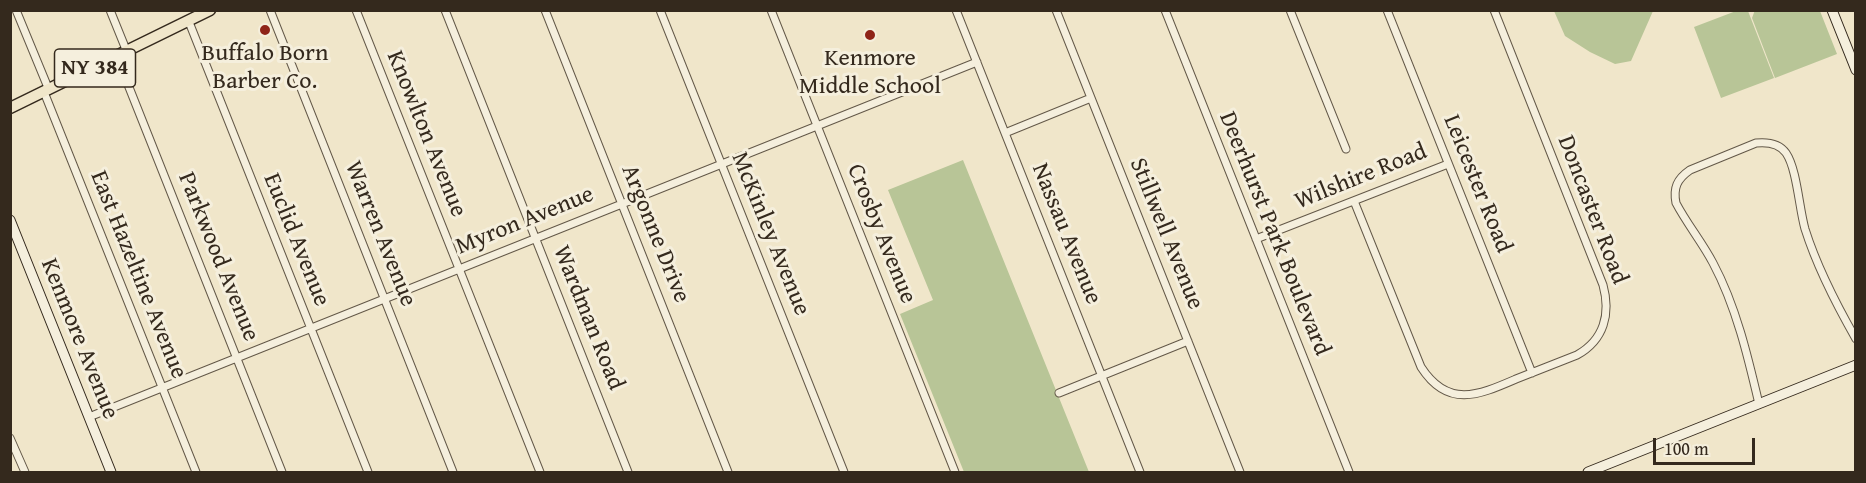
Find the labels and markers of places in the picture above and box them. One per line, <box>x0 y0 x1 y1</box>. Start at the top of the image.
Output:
marker: Buffalo Born Barber Co. <box>258 23 272 37</box>
marker: Kenmore Middle School <box>863 28 877 42</box>
place label: Buffalo Born Barber Co. <box>202 40 328 96</box>
place label: Kenmore Middle School <box>799 45 941 101</box>

